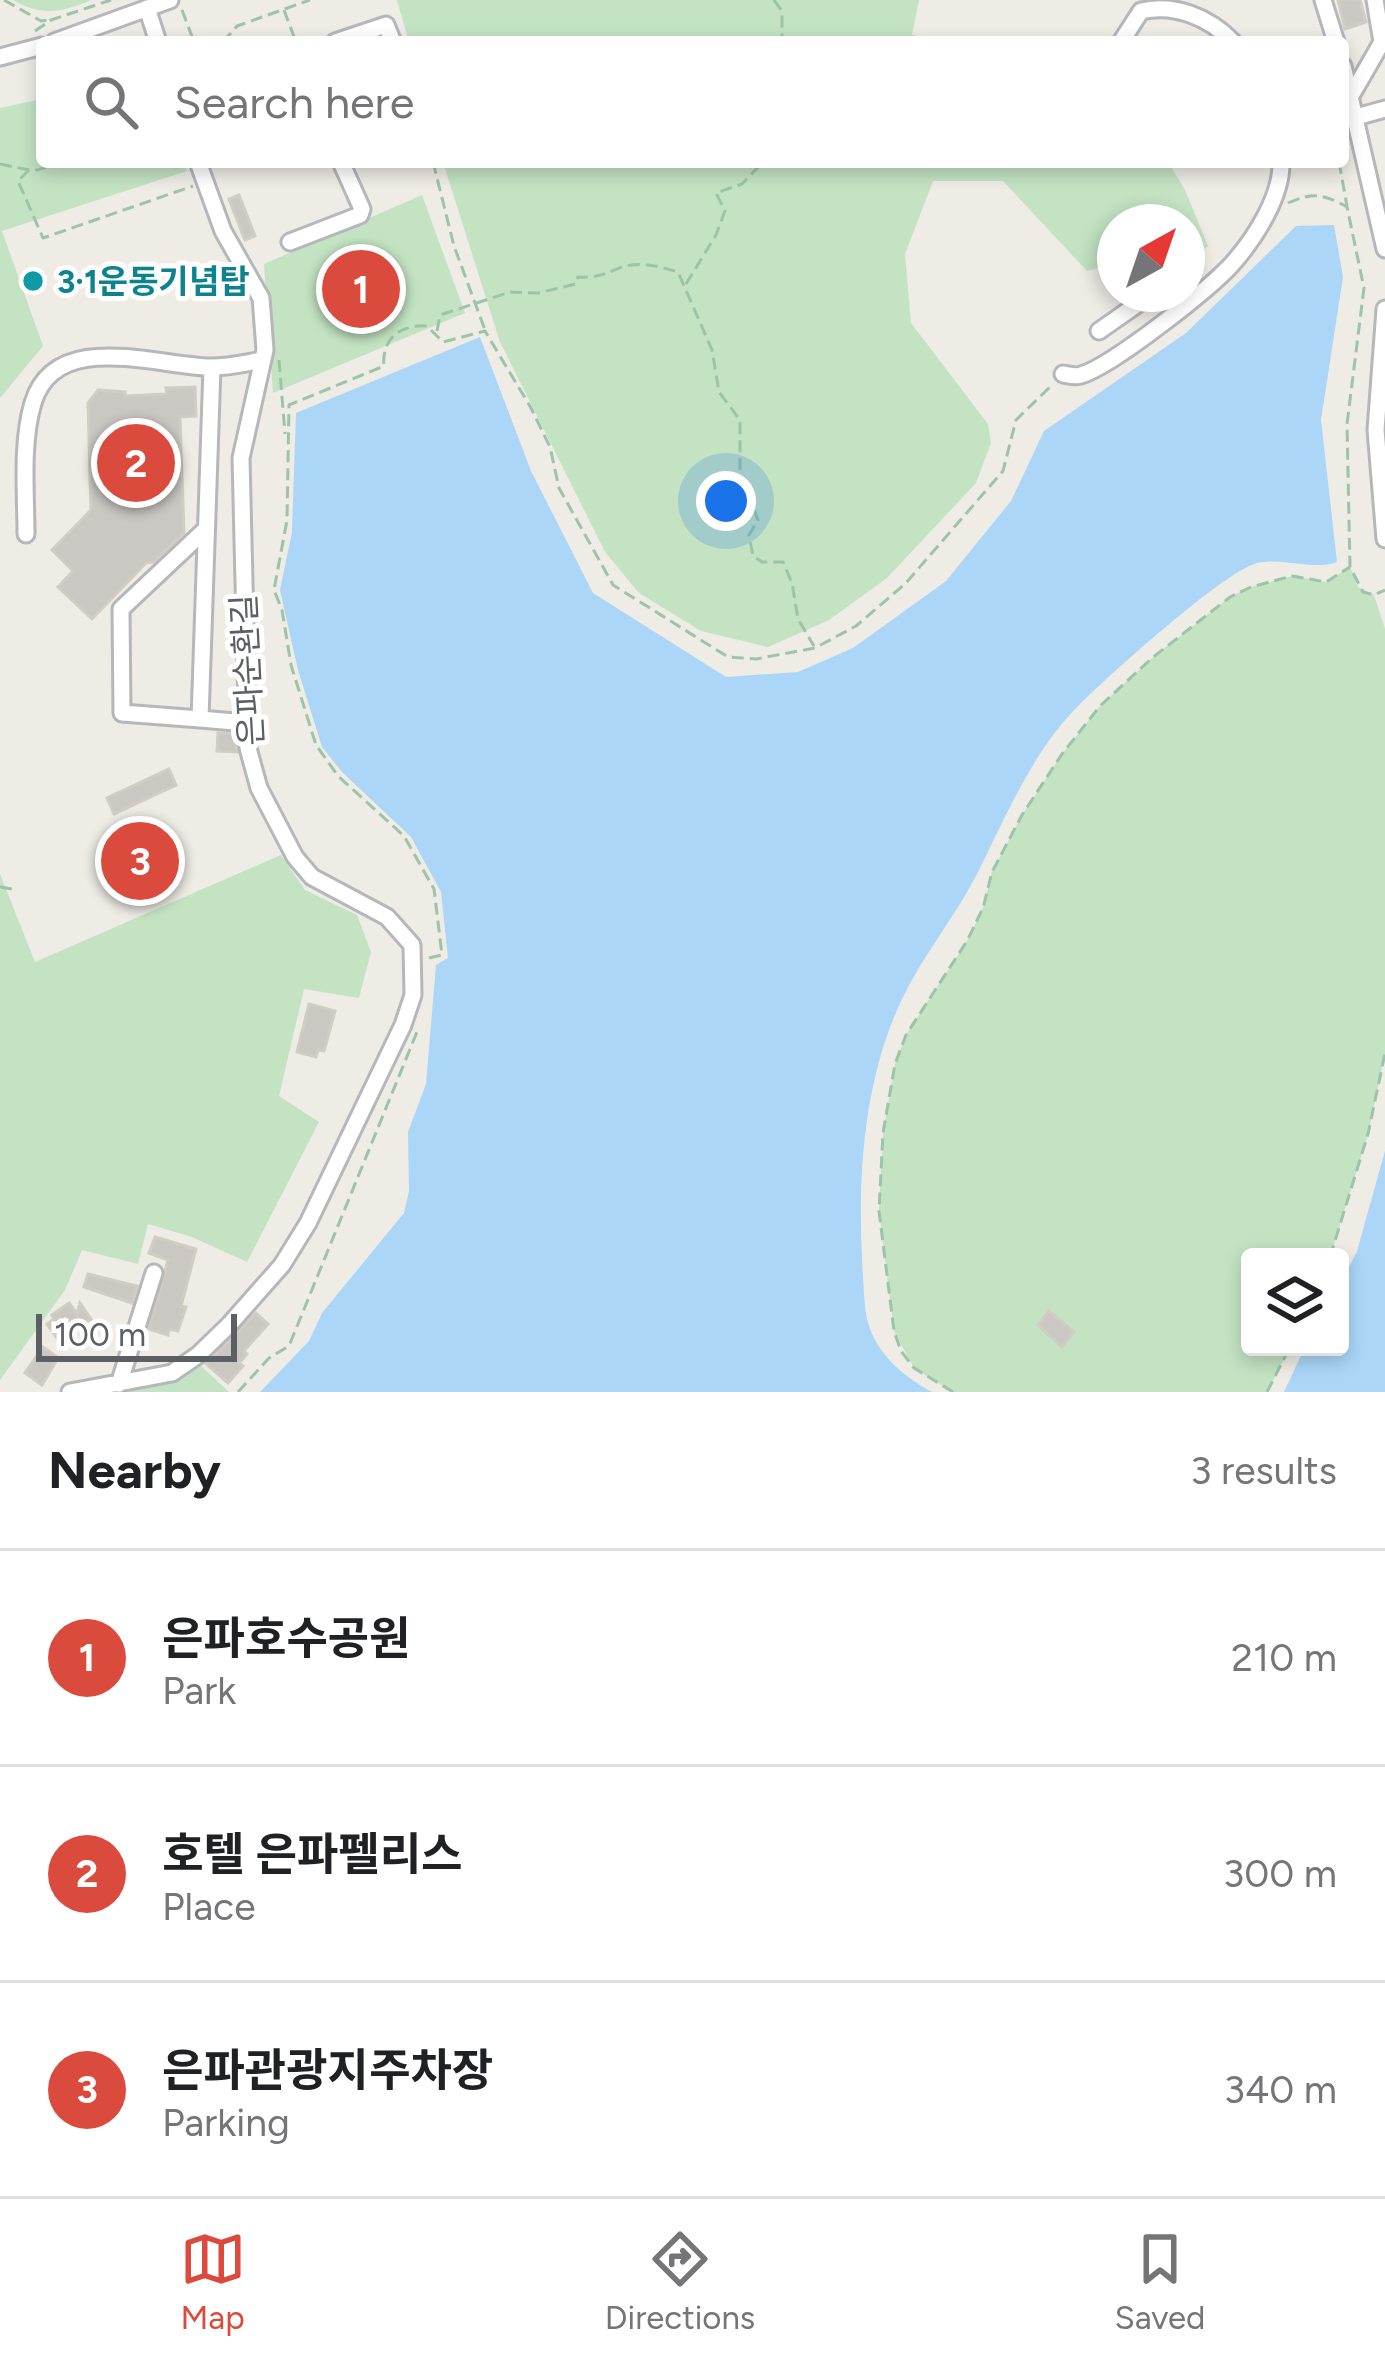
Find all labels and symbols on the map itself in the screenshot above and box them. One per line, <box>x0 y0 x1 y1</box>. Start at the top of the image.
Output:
north arrow <box>1097 204 1205 312</box>
pin: 1 <box>322 244 400 334</box>
place label: 3·1운동기념탑 <box>57 262 250 301</box>
marker: 3·1운동기념탑 <box>20 268 46 294</box>
pin: 2 <box>97 418 175 508</box>
your location <box>696 471 756 531</box>
street label: 은파순환길 <box>224 593 271 747</box>
pin: 3 <box>101 816 179 906</box>
scale bar <box>36 1308 237 1361</box>

